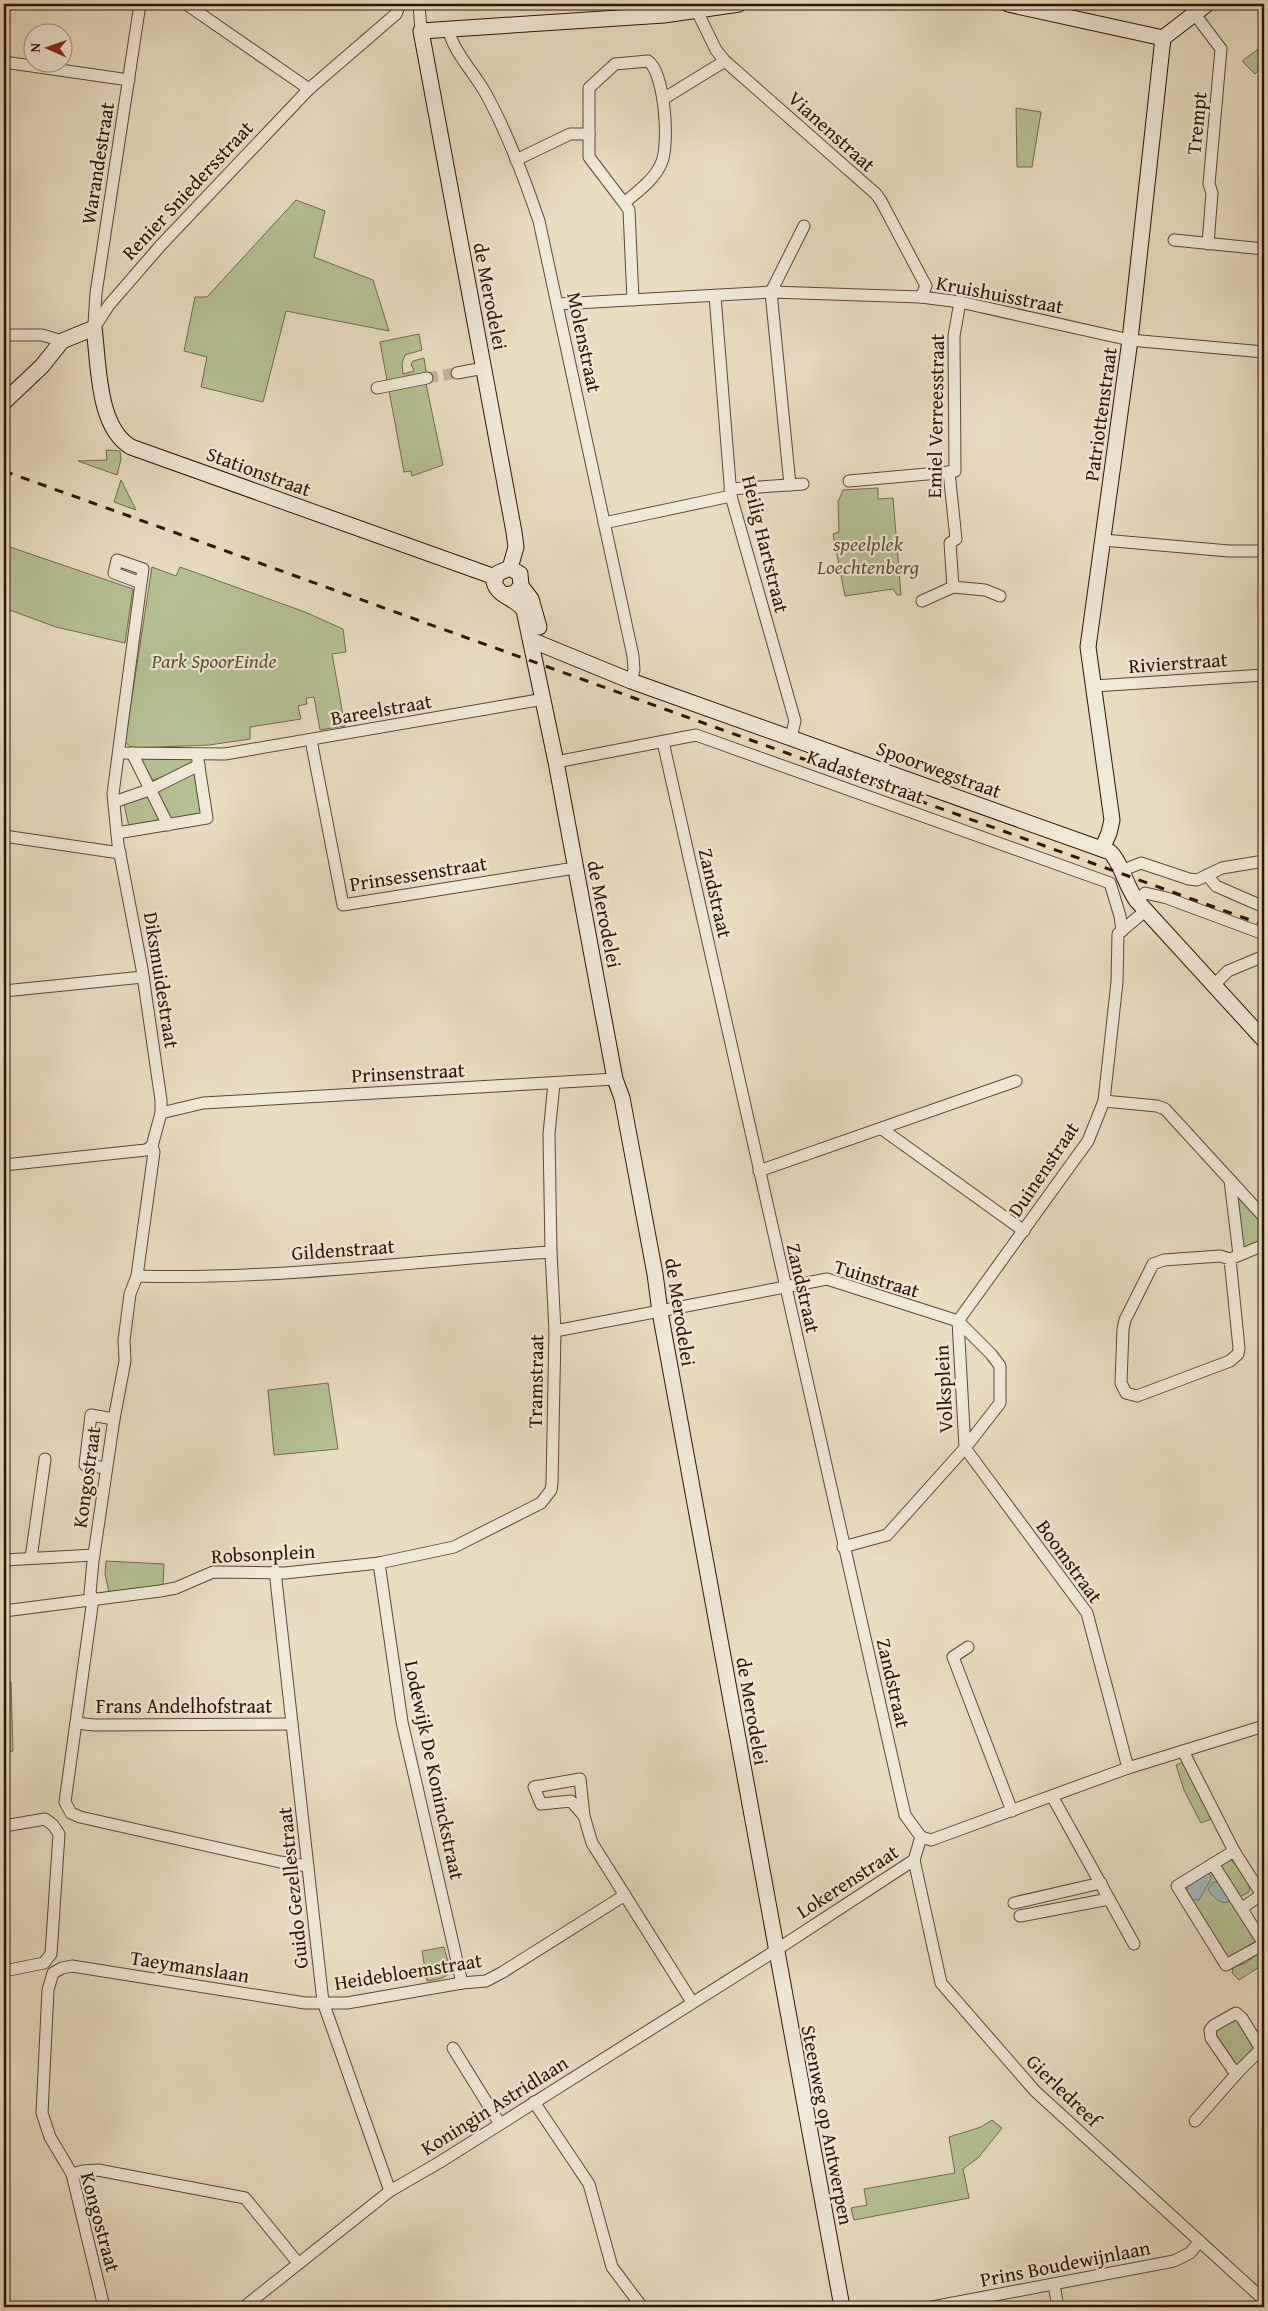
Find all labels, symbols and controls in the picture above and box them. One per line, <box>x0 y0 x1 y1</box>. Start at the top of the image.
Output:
north arrow <box>22 22 72 72</box>
text: N <box>25 42 45 53</box>
street label: Vianenstraat <box>782 84 882 178</box>
street label: Trempt <box>1178 90 1214 156</box>
street label: Warandestraat <box>73 100 121 226</box>
street label: Renier Sniedersstraat <box>115 114 259 266</box>
street label: de Merodelei <box>466 240 516 353</box>
street label: Kruishuisstraat <box>934 267 1066 321</box>
street label: Molenstraat <box>560 289 610 395</box>
street label: Emiel Verreesstraat <box>919 333 951 499</box>
street label: Patriottenstraat <box>1076 345 1124 483</box>
street label: Stationstraat <box>203 439 315 503</box>
street label: Heilig Hartstraat <box>735 472 797 616</box>
park label: speelplek Loechtenberg <box>816 529 919 581</box>
street label: Rivierstraat <box>1127 644 1229 680</box>
park label: Park SpoorEinde <box>150 646 277 675</box>
street label: Bareelstraat <box>328 686 434 732</box>
street label: Spoorwegstraat <box>872 733 1006 805</box>
street label: Kadasterstraat <box>803 741 929 811</box>
street label: Zandstraat <box>692 845 740 941</box>
street label: Prinsessenstraat <box>347 848 489 898</box>
street label: de Merodelei <box>580 858 630 971</box>
street label: Diksmuidestraat <box>137 910 187 1050</box>
street label: Prinsenstraat <box>351 1055 465 1089</box>
street label: Duinenstraat <box>1000 1116 1086 1222</box>
street label: Gildenstraat <box>290 1231 396 1267</box>
street label: Zandstraat <box>780 1240 828 1336</box>
street label: Tuinstraat <box>831 1251 923 1305</box>
street label: de Merodelei <box>658 1256 704 1369</box>
street label: Tramstraat <box>520 1334 550 1428</box>
street label: Volksplein <box>926 1344 960 1434</box>
street label: Kongostraat <box>65 1424 107 1530</box>
street label: Boomstraat <box>1030 1513 1110 1609</box>
street label: Robsonplein <box>210 1536 316 1570</box>
street label: Zandstraat <box>870 1635 918 1731</box>
street label: de Merodelei <box>729 1655 777 1768</box>
street label: Lodewijk De Koninckstraat <box>398 1658 472 1882</box>
street label: Frans Andelhofstraat <box>96 1691 272 1720</box>
street label: Guido Gezellestraat <box>269 1806 315 1970</box>
street label: Lokerenstraat <box>790 1837 904 1925</box>
street label: Taeymanslaan <box>128 1942 252 1990</box>
street label: Heidebloemstraat <box>332 1945 484 1997</box>
street label: Steenweg op Antwerpen <box>794 2023 862 2227</box>
street label: Gierledreef <box>1020 2047 1110 2135</box>
street label: Koningin Astridlaan <box>415 2048 573 2162</box>
street label: Kongostraat <box>74 2169 128 2275</box>
street label: Prins Boudewijnlaan <box>977 2232 1153 2294</box>

